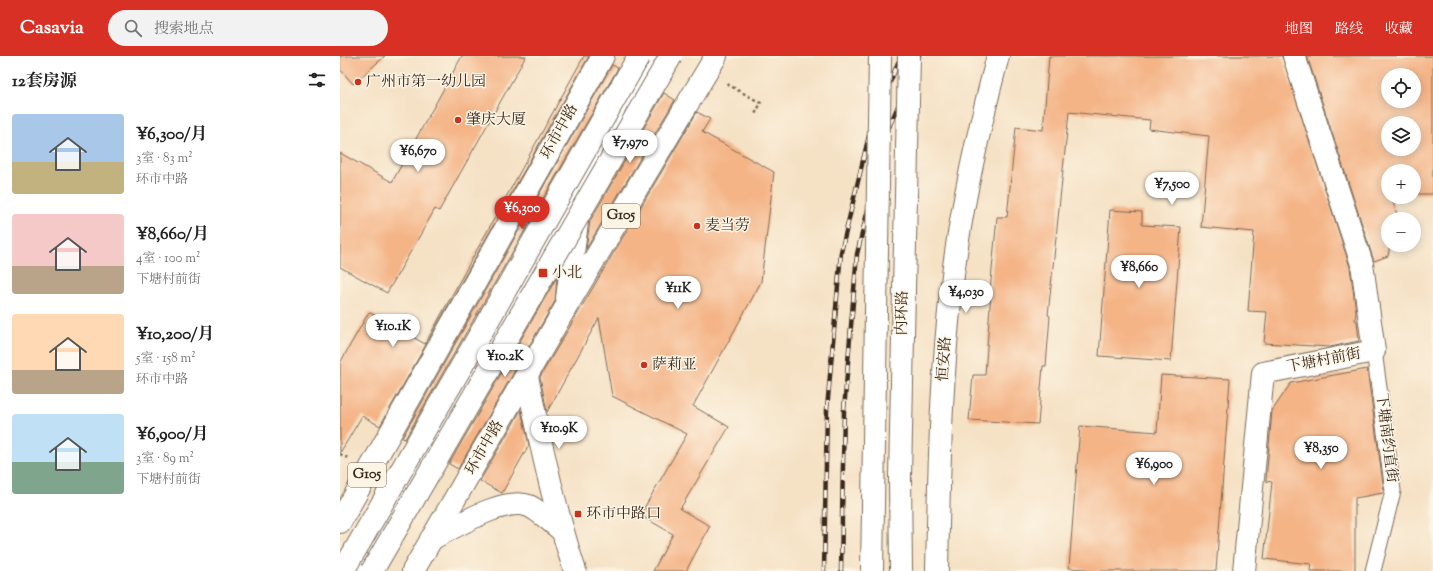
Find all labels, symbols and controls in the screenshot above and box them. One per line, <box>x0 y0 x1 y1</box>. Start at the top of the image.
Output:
search box <box>108 10 388 46</box>
text: Casavia <box>20 15 84 42</box>
icon: search <box>122 17 144 39</box>
text: 搜索地点 <box>154 19 214 40</box>
text: 地图 <box>1285 20 1313 40</box>
text: 路线 <box>1335 20 1363 40</box>
text: 收藏 <box>1385 20 1413 40</box>
map controls <box>1381 68 1421 252</box>
button: locate <box>1381 68 1421 108</box>
icon: filters <box>306 69 328 91</box>
text: 12套房源 <box>12 70 77 94</box>
place label: 广州市第一幼儿园 <box>366 72 486 93</box>
marker: 广州市第一幼儿园 <box>353 77 363 87</box>
street label: 环市中路 <box>536 101 584 163</box>
place label: 肇庆大厦 <box>466 110 526 131</box>
marker: 肇庆大厦 <box>453 115 463 125</box>
button: layers <box>1381 116 1421 156</box>
text: ¥6,300/月 <box>136 123 208 147</box>
icon: home <box>44 130 92 178</box>
pin: ¥7,970 <box>597 130 663 164</box>
text: ¥7,970 <box>612 134 648 152</box>
pin: ¥6,670 <box>385 139 451 173</box>
text: ¥6,670 <box>399 143 437 161</box>
text: 3室 · 83 m² <box>136 150 193 168</box>
button: + <box>1381 164 1421 204</box>
text: 环市中路 <box>136 171 188 189</box>
pin: ¥7,500 <box>1139 172 1205 206</box>
text: ¥7,500 <box>1154 176 1190 194</box>
pin: ¥6,300 <box>489 196 555 230</box>
text: ¥6,300 <box>504 200 540 218</box>
road number: G105 <box>602 204 640 228</box>
button: − <box>1381 212 1421 252</box>
place label: 麦当劳 <box>705 216 750 237</box>
marker: 麦当劳 <box>692 221 702 231</box>
text: ¥8,660/月 <box>136 223 209 247</box>
icon: home <box>44 230 92 278</box>
text: 4室 · 100 m² <box>136 250 200 268</box>
pin: ¥8,660 <box>1106 255 1172 289</box>
text: ¥8,660 <box>1120 259 1158 277</box>
place label: 小北 <box>552 263 582 284</box>
marker: 小北 <box>537 267 549 279</box>
text: 下塘村前街 <box>136 271 201 289</box>
pin: ¥11K <box>654 276 702 310</box>
text: ¥11K <box>665 280 691 298</box>
pin: ¥4,030 <box>933 280 999 314</box>
text: ¥4,030 <box>948 284 984 302</box>
street label: 内环路 <box>892 290 914 336</box>
pin: ¥10.1K <box>360 314 426 348</box>
text: ¥10.1K <box>375 318 411 336</box>
text: ¥10,200/月 <box>136 323 215 347</box>
icon: home <box>44 330 92 378</box>
street label: 恒安路 <box>933 336 957 382</box>
pin: ¥10.2K <box>472 344 538 378</box>
street label: 下塘村前街 <box>1285 344 1363 378</box>
text: ¥10.2K <box>486 348 524 366</box>
text: 5室 · 158 m² <box>136 350 196 368</box>
place label: 萨莉亚 <box>652 355 697 376</box>
marker: 萨莉亚 <box>639 360 649 370</box>
text: 环市中路 <box>136 371 188 389</box>
street label: 下塘南约直街 <box>1370 392 1402 484</box>
pin: ¥10.9K <box>526 416 592 450</box>
street label: 环市中路 <box>461 417 509 479</box>
text: ¥10.9K <box>540 420 578 438</box>
text: ¥6,900/月 <box>136 423 209 447</box>
icon: home <box>44 430 92 478</box>
pin: ¥8,350 <box>1288 436 1354 470</box>
text: ¥8,350 <box>1303 440 1339 458</box>
text: 3室 · 89 m² <box>136 450 194 468</box>
pin: ¥6,900 <box>1121 452 1187 486</box>
text: ¥6,900 <box>1135 456 1173 474</box>
road number: G105 <box>348 463 386 487</box>
text: 下塘村前街 <box>136 471 201 489</box>
place label: 环市中路口 <box>586 504 661 525</box>
marker: 环市中路口 <box>573 509 583 519</box>

